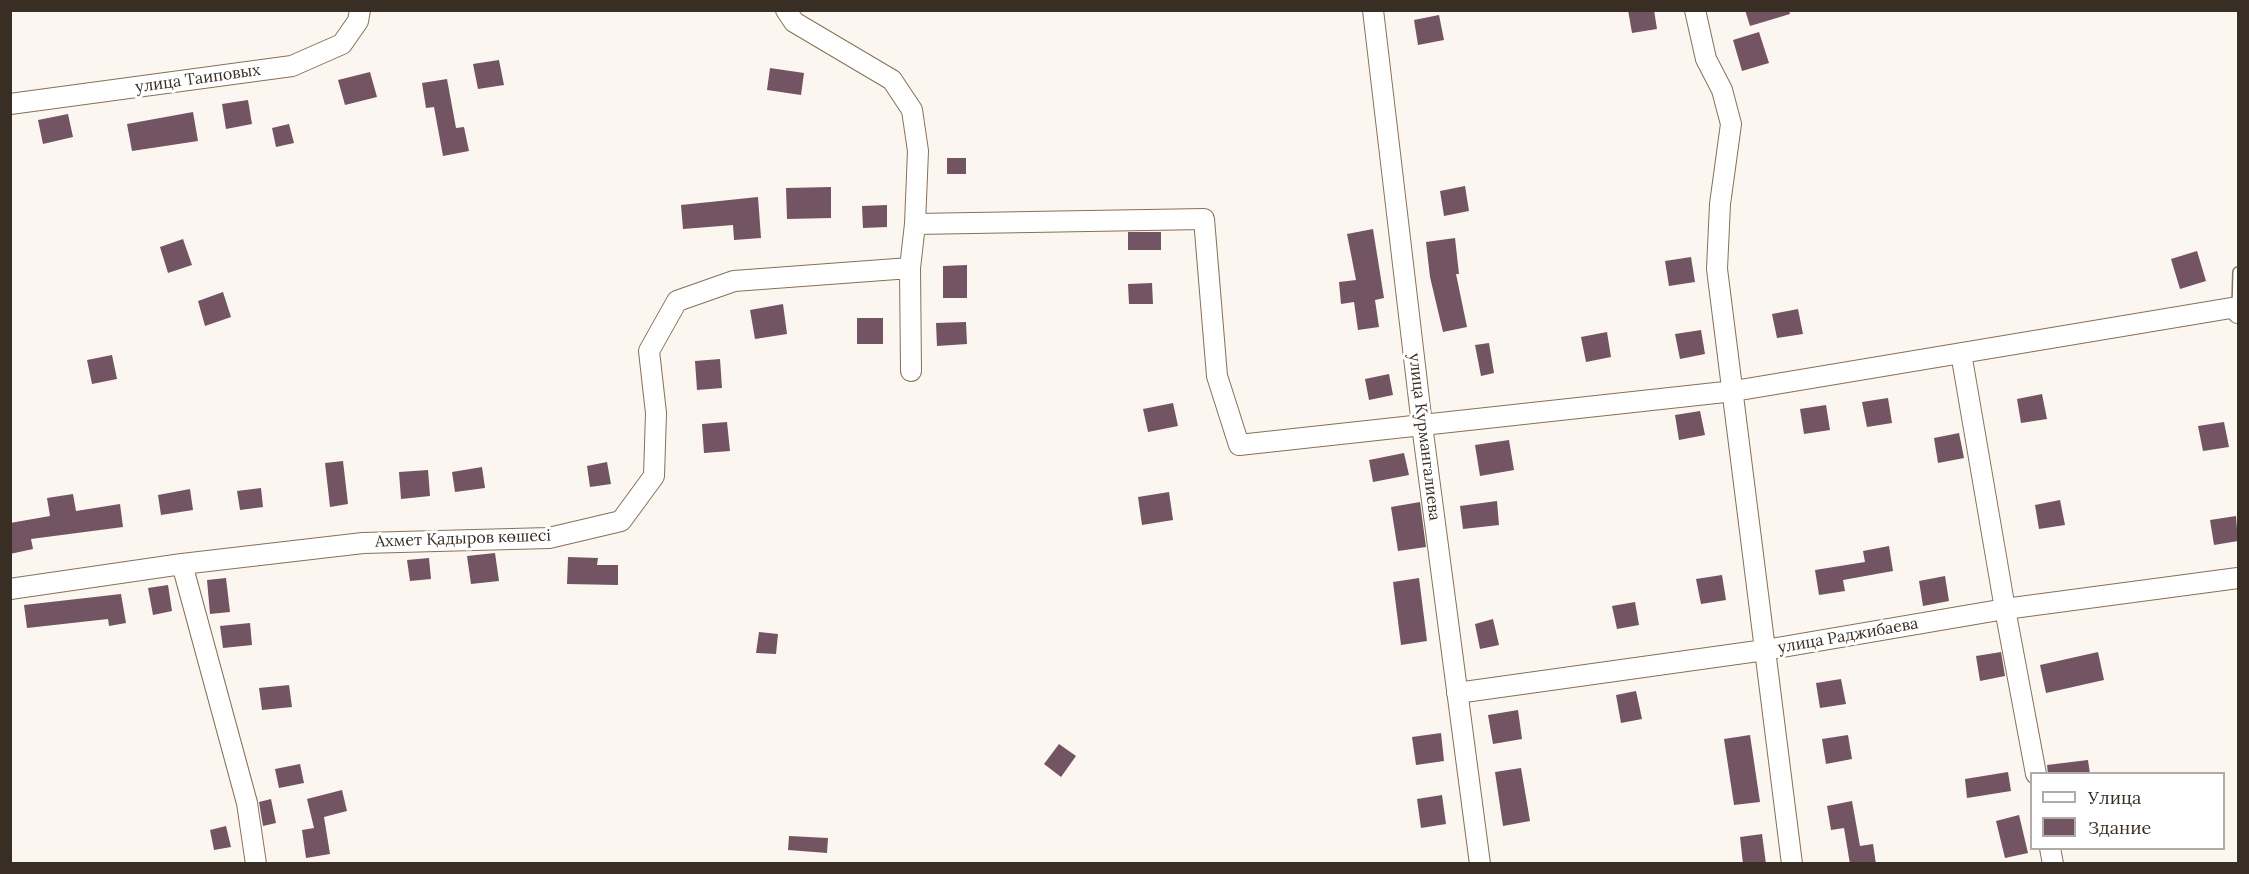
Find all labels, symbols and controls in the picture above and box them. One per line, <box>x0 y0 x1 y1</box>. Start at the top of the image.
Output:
street label: улица Таиповых <box>134 61 262 97</box>
street label: улица Курмангалиева <box>1404 352 1444 522</box>
street label: Ахмет Қадыров көшесі <box>375 526 551 552</box>
street label: улица Раджибаева <box>1776 614 1920 658</box>
legend <box>2030 772 2225 850</box>
text: Улица <box>2088 786 2141 809</box>
text: Здание <box>2088 816 2151 839</box>

